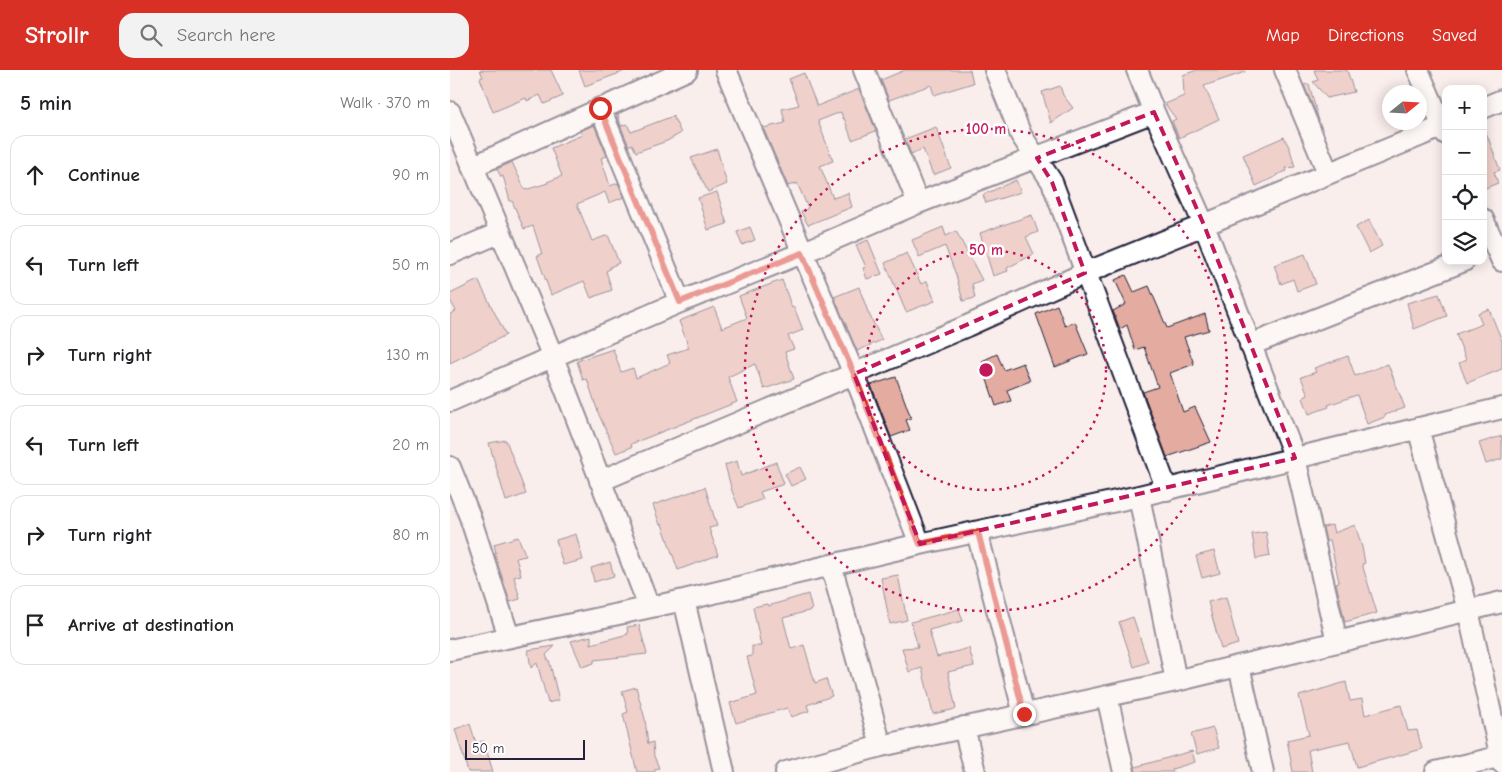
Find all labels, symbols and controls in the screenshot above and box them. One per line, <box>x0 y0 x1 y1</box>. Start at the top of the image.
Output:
search box <box>119 13 469 58</box>
text: Strollr <box>25 21 89 49</box>
icon: search <box>137 21 165 49</box>
text: Search here <box>177 24 276 46</box>
text: Map <box>1266 25 1300 46</box>
text: Directions <box>1328 25 1404 46</box>
text: Saved <box>1432 25 1477 46</box>
north arrow <box>1382 85 1427 130</box>
map controls <box>1442 85 1487 265</box>
button: + <box>1442 85 1487 130</box>
text: 5 min <box>20 91 72 115</box>
text: Walk · 370 m <box>340 94 430 112</box>
route start <box>589 97 612 120</box>
text: 100 m <box>966 120 1006 138</box>
button: − <box>1442 130 1487 175</box>
icon: ahead <box>21 161 49 189</box>
text: Continue <box>68 164 140 186</box>
text: 90 m <box>392 166 429 184</box>
button: locate <box>1442 175 1487 220</box>
button: layers <box>1442 220 1487 265</box>
text: 50 m <box>969 241 1003 259</box>
icon: left <box>21 251 49 279</box>
text: Turn left <box>68 254 139 276</box>
text: 50 m <box>392 256 429 274</box>
icon: right <box>21 341 49 369</box>
text: Turn right <box>68 344 152 366</box>
text: 130 m <box>386 346 429 364</box>
centre of rings <box>977 361 995 379</box>
icon: left <box>21 431 49 459</box>
text: Turn left <box>68 434 139 456</box>
text: 20 m <box>392 436 429 454</box>
icon: right <box>21 521 49 549</box>
text: Turn right <box>68 524 152 546</box>
text: 80 m <box>392 526 429 544</box>
icon: arrive <box>21 611 49 639</box>
text: Arrive at destination <box>68 614 234 636</box>
route end <box>1013 703 1036 726</box>
scale bar <box>465 737 585 760</box>
text: 50 m <box>472 740 504 757</box>

